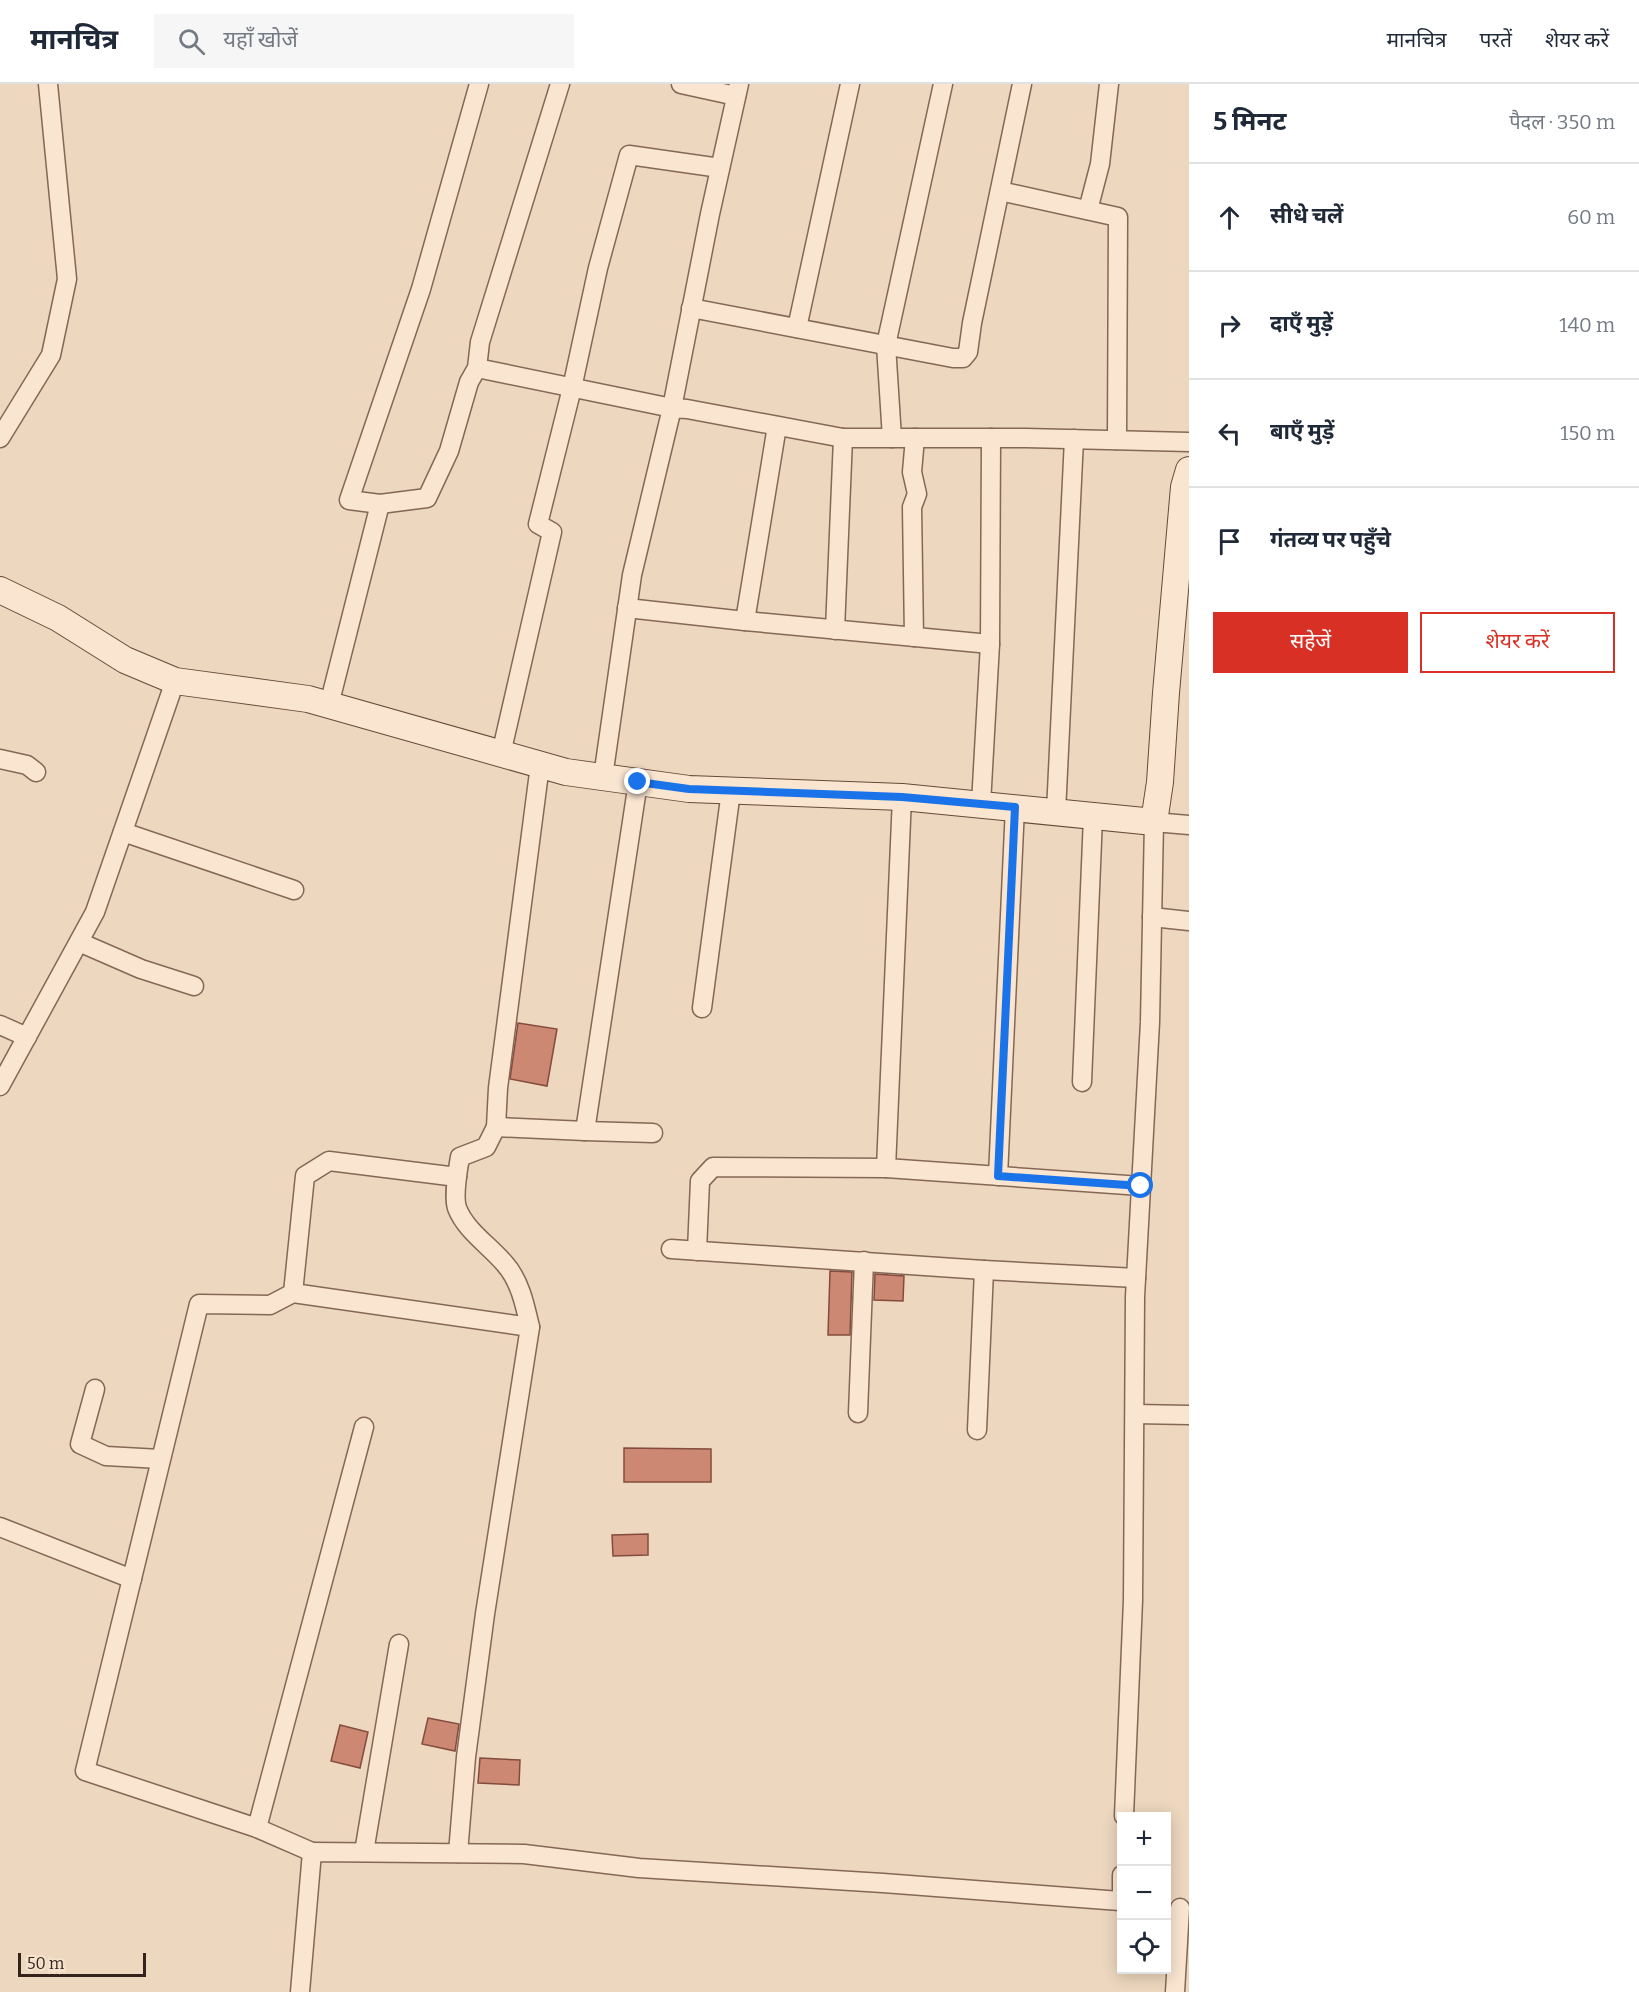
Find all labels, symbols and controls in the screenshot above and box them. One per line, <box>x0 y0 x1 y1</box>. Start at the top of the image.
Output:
search box <box>154 14 574 68</box>
text: मानचित्र <box>30 23 118 56</box>
icon: search <box>175 25 208 58</box>
text: यहाँ खोजें <box>223 26 298 53</box>
text: मानचित्र <box>1387 27 1447 53</box>
text: परतें <box>1480 27 1512 53</box>
text: शेयर करें <box>1545 27 1609 53</box>
text: 5 मिनट <box>1213 106 1286 137</box>
text: पैदल · 350 m <box>1509 110 1615 134</box>
icon: ahead <box>1213 201 1246 234</box>
text: सीधे चलें <box>1270 202 1343 229</box>
text: 60 m <box>1567 205 1615 229</box>
icon: right <box>1213 309 1246 342</box>
text: दाएँ मुड़ें <box>1270 310 1333 337</box>
text: 140 m <box>1559 313 1615 337</box>
icon: left <box>1213 417 1246 450</box>
text: बाएँ मुड़ें <box>1270 418 1334 445</box>
text: 150 m <box>1560 421 1615 445</box>
icon: arrive <box>1213 525 1246 558</box>
text: गंतव्य पर पहुँचे <box>1270 526 1391 553</box>
button: सहेजें <box>1213 612 1408 673</box>
button: शेयर करें <box>1420 612 1615 673</box>
route end <box>624 768 650 794</box>
route start <box>1127 1172 1153 1198</box>
map controls <box>1117 1812 1171 1974</box>
button: + <box>1117 1812 1171 1866</box>
button: − <box>1117 1866 1171 1920</box>
button: locate <box>1117 1920 1171 1974</box>
scale bar <box>18 1950 146 1978</box>
text: 50 m <box>27 1954 64 1973</box>

